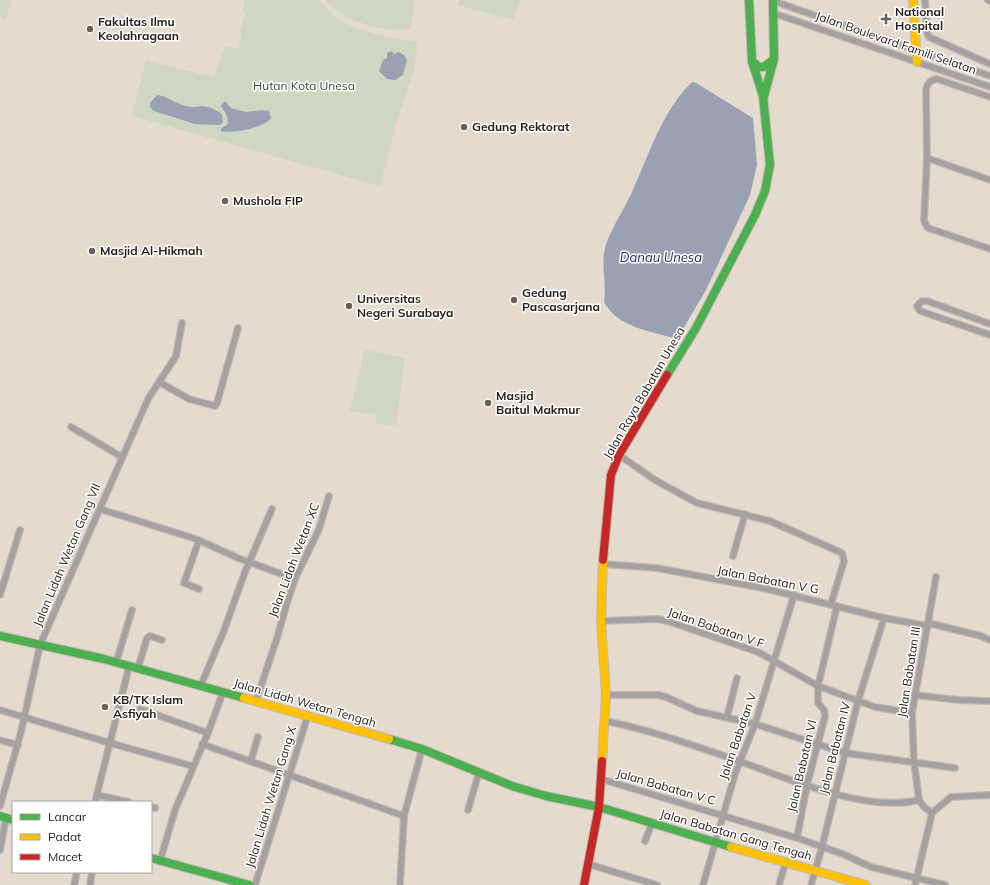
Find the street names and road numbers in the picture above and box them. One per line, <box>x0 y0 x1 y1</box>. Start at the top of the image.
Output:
street label: Jalan Boulevard Famili Selatan <box>814 8 979 77</box>
street label: Jalan Raya Babatan Unesa <box>600 324 688 462</box>
street label: Jalan Lidah Wetan Gang VII <box>30 481 104 629</box>
street label: Jalan Lidah Wetan XC <box>265 500 322 619</box>
street label: Jalan Babatan V G <box>716 562 820 597</box>
street label: Jalan Babatan V F <box>666 604 767 651</box>
street label: Jalan Babatan III <box>894 625 923 719</box>
street label: Jalan Lidah Wetan Tengah <box>232 675 378 730</box>
street label: Jalan Babatan V <box>716 690 760 781</box>
street label: Jalan Babatan IV <box>816 700 853 795</box>
street label: Jalan Babatan VI <box>784 718 819 813</box>
street label: Jalan Lidah Wetan Gang X <box>242 724 299 869</box>
street label: Jalan Babatan V C <box>615 765 717 808</box>
street label: Jalan Babatan Gang Tengah <box>658 806 814 863</box>

